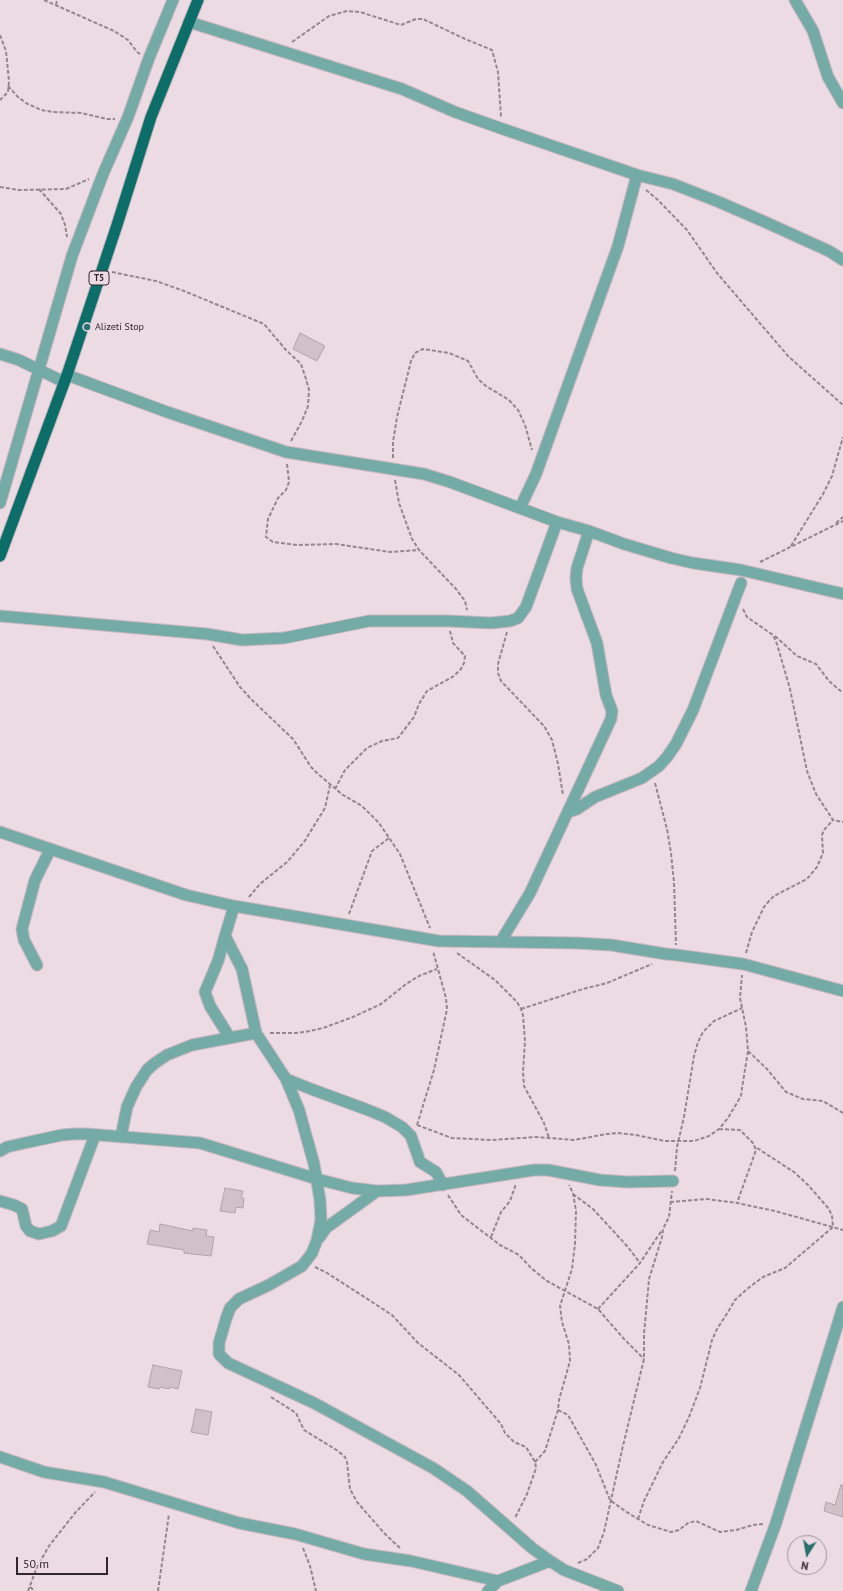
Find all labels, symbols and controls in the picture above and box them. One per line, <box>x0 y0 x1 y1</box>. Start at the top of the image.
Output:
road number: T5 <box>89 271 109 285</box>
place label: Alizeti Stop <box>95 321 144 333</box>
marker: Alizeti Stop <box>82 322 92 332</box>
north arrow <box>787 1535 827 1575</box>
scale bar <box>18 1549 110 1575</box>
text: 50 m <box>23 1556 49 1571</box>
text: N <box>800 1558 810 1573</box>

